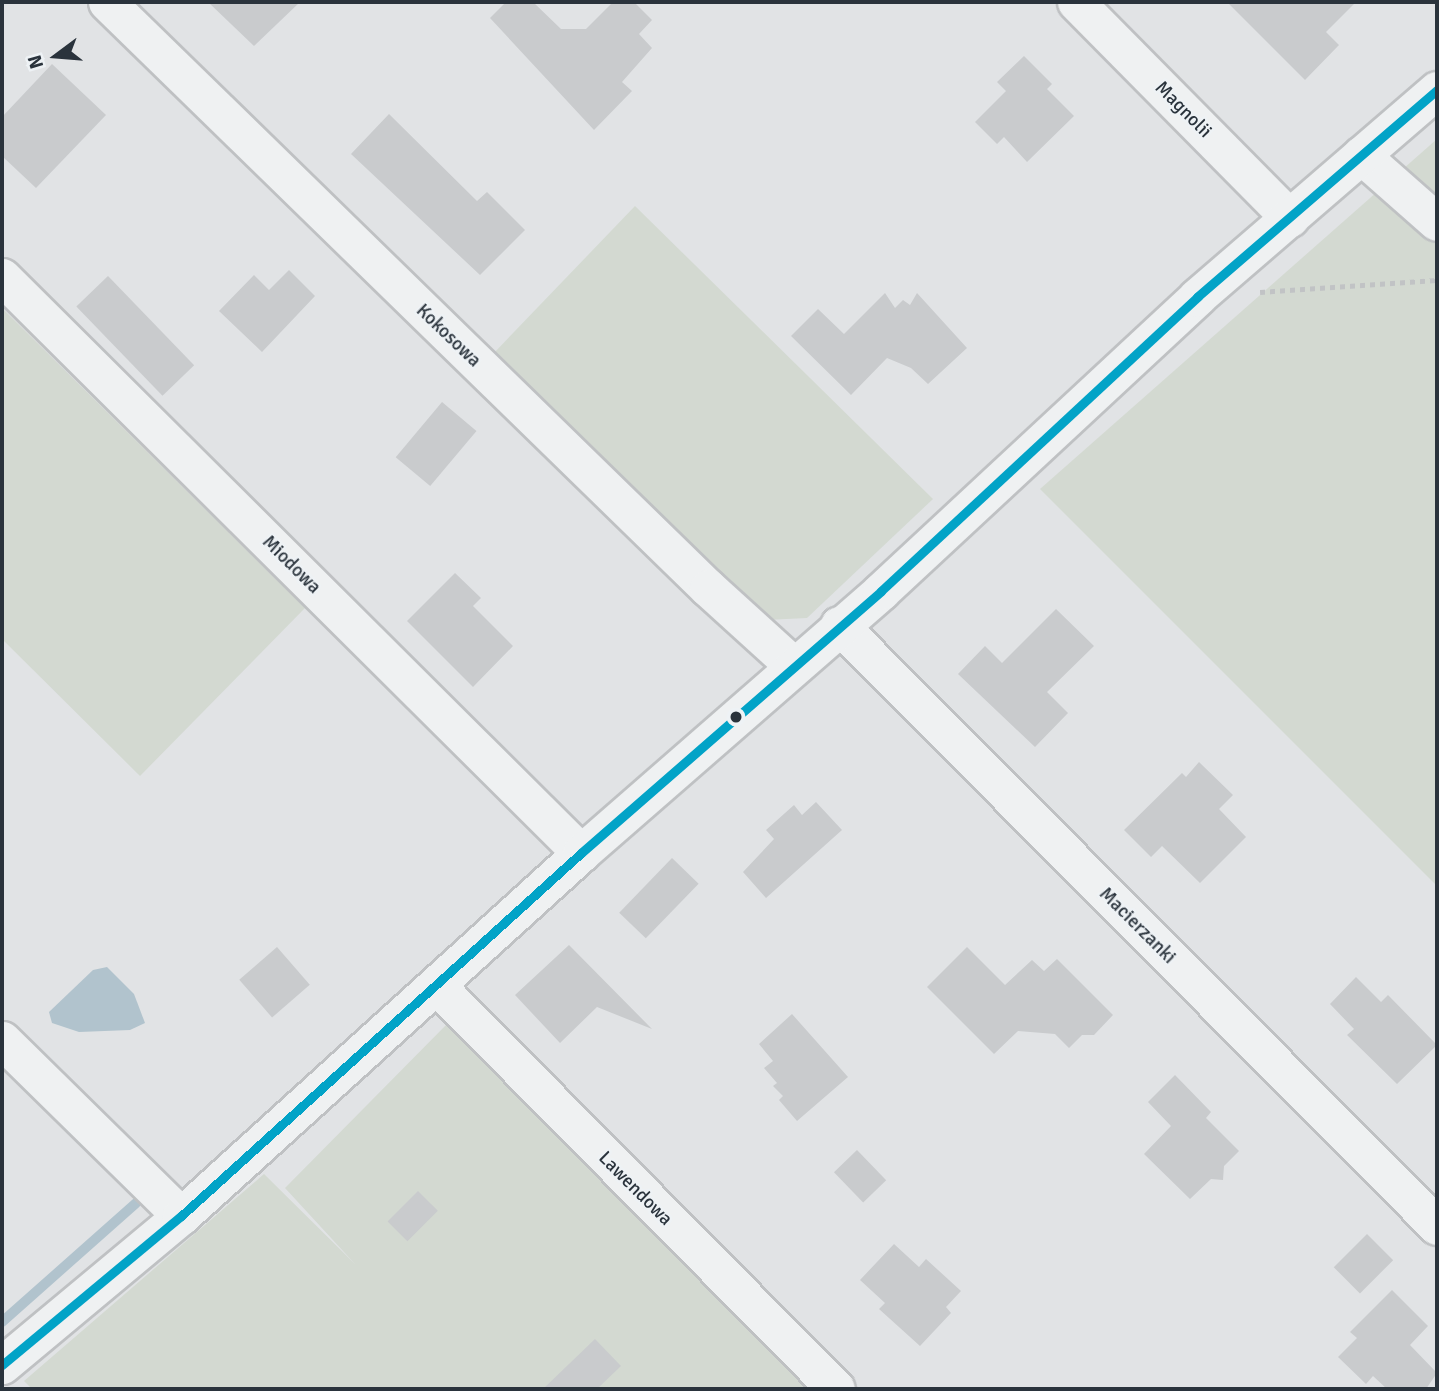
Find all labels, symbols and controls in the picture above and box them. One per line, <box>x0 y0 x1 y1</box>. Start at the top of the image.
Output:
north arrow <box>21 21 91 91</box>
text: N <box>22 52 49 71</box>
street label: Magnolii <box>1150 77 1216 143</box>
street label: Kokosowa <box>411 300 485 372</box>
street label: Miodowa <box>257 531 325 599</box>
unlabelled marker <box>729 710 743 724</box>
street label: Macierzanki <box>1094 883 1180 969</box>
street label: Lawendowa <box>593 1147 677 1231</box>

